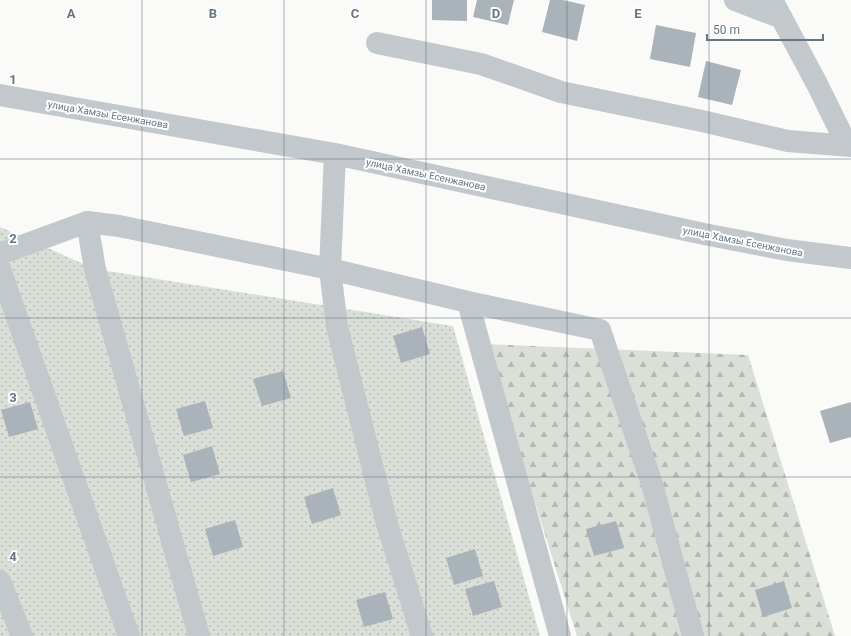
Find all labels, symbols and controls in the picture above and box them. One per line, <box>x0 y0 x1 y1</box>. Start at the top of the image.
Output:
text: A <box>67 6 76 21</box>
text: B <box>209 6 217 21</box>
text: C <box>351 6 360 21</box>
text: D <box>492 6 500 21</box>
text: E <box>634 6 642 21</box>
scale bar <box>707 16 823 42</box>
text: 50 m <box>713 23 740 37</box>
text: 1 <box>9 72 17 87</box>
street label: улица Хамзы Есенжанова <box>47 98 169 131</box>
street label: улица Хамзы Есенжанова <box>365 156 487 193</box>
street label: улица Хамзы Есенжанова <box>682 224 804 259</box>
text: 2 <box>9 231 17 246</box>
text: 3 <box>9 390 17 405</box>
text: 4 <box>9 549 17 564</box>

